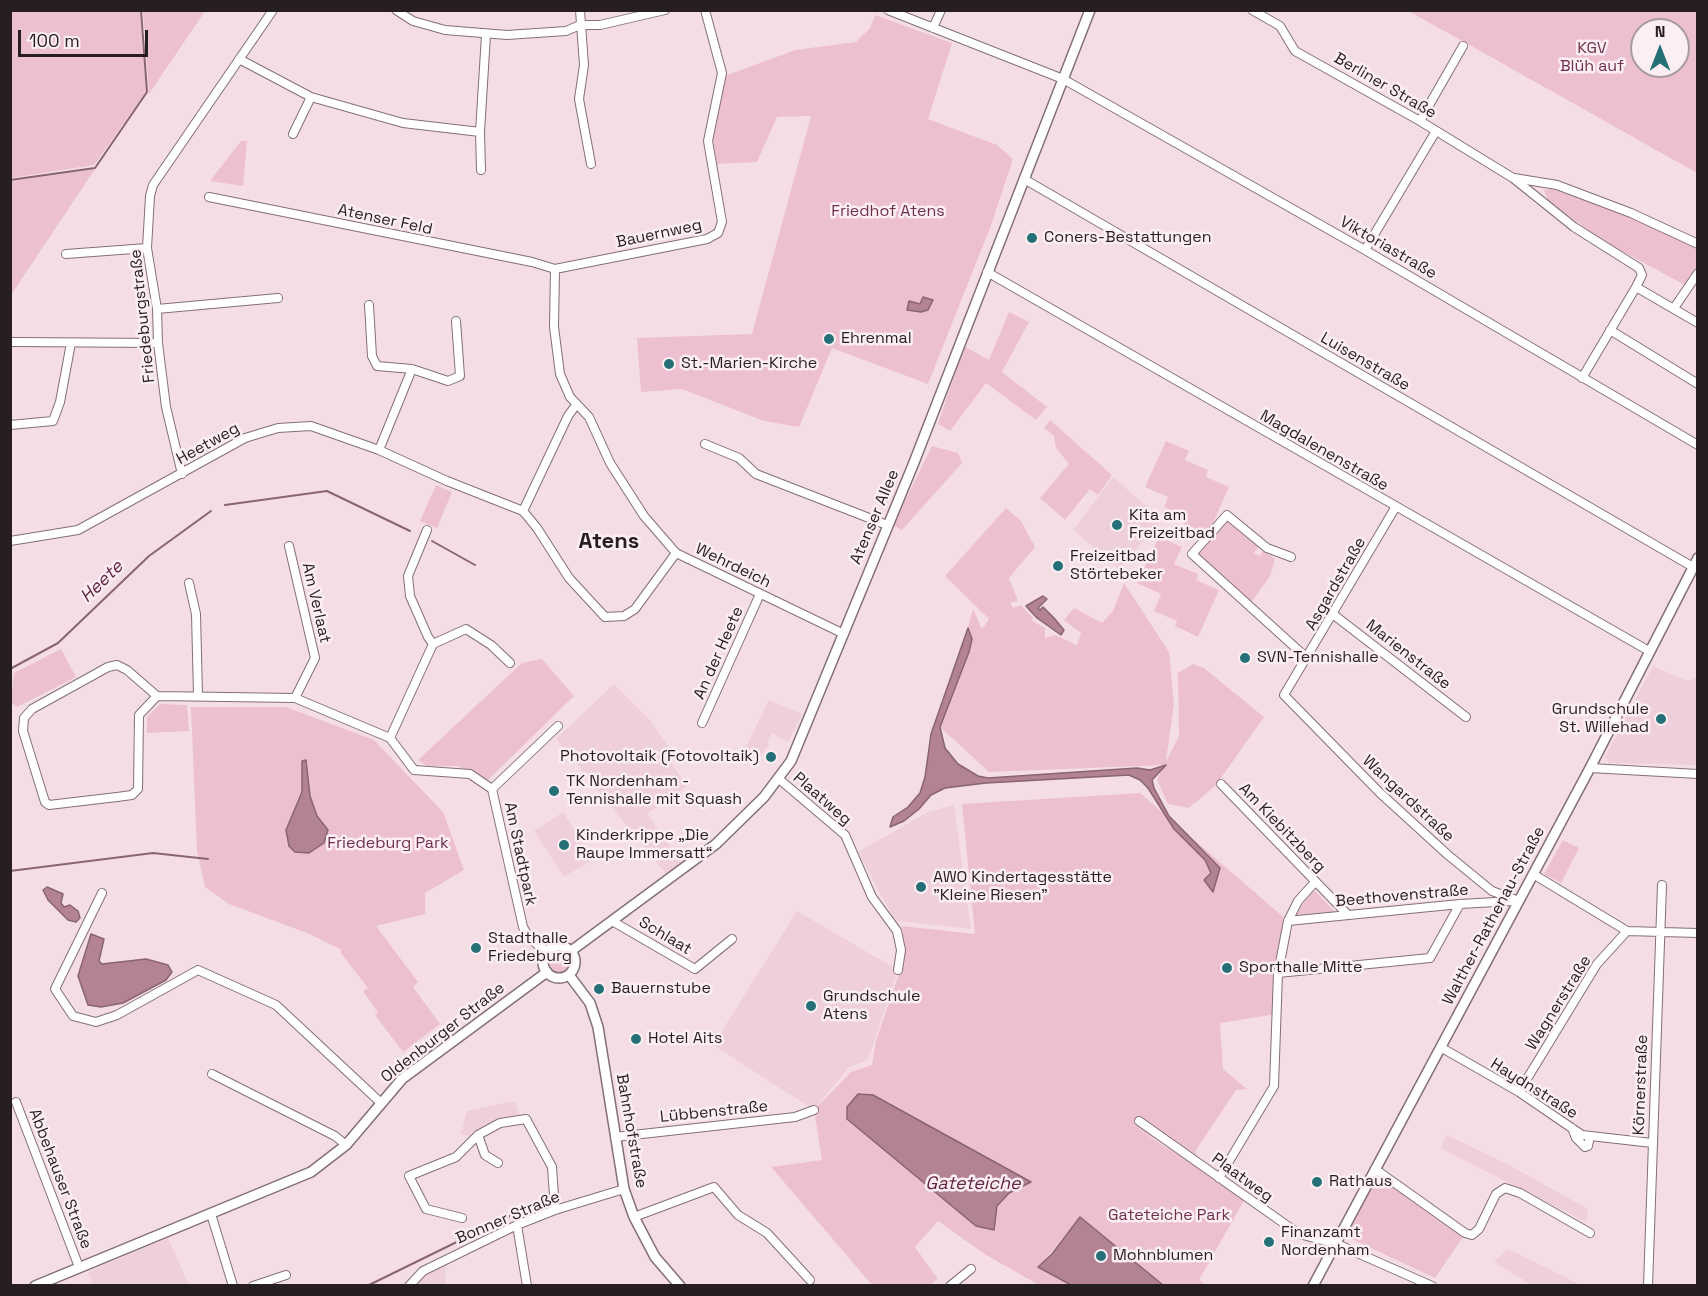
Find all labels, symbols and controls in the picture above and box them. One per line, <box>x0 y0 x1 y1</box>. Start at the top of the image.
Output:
scale bar <box>21 18 152 56</box>
north arrow <box>1630 18 1690 78</box>
text: N <box>1655 21 1665 42</box>
text: 100 m <box>29 29 80 52</box>
park label: KGV Blüh auf <box>1560 39 1624 77</box>
street label: Berliner Straße <box>1330 49 1440 123</box>
street label: Atenser Feld <box>336 201 434 239</box>
park label: Friedhof Atens <box>831 202 945 222</box>
street label: Viktoriastraße <box>1336 213 1440 283</box>
street label: Bauernweg <box>614 216 704 252</box>
place label: Coners-Bestattungen <box>1044 228 1212 248</box>
marker: Coners-Bestattungen <box>1025 231 1039 245</box>
street label: Friedeburgstraße <box>126 248 160 384</box>
place label: Ehrenmal <box>841 329 912 349</box>
street label: Luisenstraße <box>1317 329 1413 395</box>
marker: Ehrenmal <box>822 332 836 346</box>
place label: St.-Marien-Kirche <box>681 354 817 374</box>
marker: St.-Marien-Kirche <box>662 357 676 371</box>
street label: Magdalenenstraße <box>1256 406 1392 496</box>
street label: Heetweg <box>173 419 243 469</box>
street label: Atenser Allee <box>846 467 904 567</box>
place label: Kita am Freizeitbad <box>1129 506 1215 544</box>
marker: Kita am Freizeitbad <box>1110 518 1124 532</box>
district label: Atens <box>579 529 639 555</box>
street label: Asgardstraße <box>1302 534 1370 634</box>
street label: Wehrdeich <box>692 539 774 593</box>
place label: Freizeitbad Störtebeker <box>1070 547 1163 585</box>
water label: Heete <box>76 556 128 608</box>
marker: Freizeitbad Störtebeker <box>1051 559 1065 573</box>
street label: Am Verlaat <box>297 561 335 645</box>
street label: An der Heete <box>690 604 748 702</box>
street label: Marienstraße <box>1362 616 1454 694</box>
place label: SVN-Tennishalle <box>1257 648 1379 668</box>
marker: SVN-Tennishalle <box>1238 651 1252 665</box>
place label: Grundschule St. Willehad <box>1552 700 1649 738</box>
marker: Grundschule St. Willehad <box>1654 712 1668 726</box>
place label: Photovoltaik (Fotovoltaik) <box>560 747 759 767</box>
marker: Photovoltaik (Fotovoltaik) <box>764 750 778 764</box>
street label: Wangardstraße <box>1358 752 1458 846</box>
street label: Plaatweg <box>789 768 855 830</box>
place label: TK Nordenham - Tennishalle mit Squash <box>566 772 742 810</box>
street label: Am Kiebitzberg <box>1235 779 1329 877</box>
marker: TK Nordenham - Tennishalle mit Squash <box>547 784 561 798</box>
street label: Am Stadtpark <box>500 800 540 908</box>
street label: Walther-Rathenau-Straße <box>1439 823 1549 1009</box>
place label: Kinderkrippe „Die Raupe Immersatt“ <box>576 826 712 864</box>
park label: Friedeburg Park <box>327 834 449 854</box>
marker: Kinderkrippe „Die Raupe Immersatt“ <box>557 838 571 852</box>
place label: AWO Kindertagesstätte "Kleine Riesen" <box>933 868 1112 906</box>
marker: AWO Kindertagesstätte "Kleine Riesen" <box>914 880 928 894</box>
street label: Beethovenstraße <box>1335 881 1469 911</box>
street label: Schlaat <box>635 913 695 959</box>
place label: Stadthalle Friedeburg <box>488 929 572 967</box>
marker: Stadthalle Friedeburg <box>469 941 483 955</box>
street label: Wagnerstraße <box>1522 952 1596 1054</box>
place label: Sporthalle Mitte <box>1239 958 1363 978</box>
marker: Sporthalle Mitte <box>1220 961 1234 975</box>
street label: Oldenburger Straße <box>377 979 509 1087</box>
place label: Bauernstube <box>611 979 711 999</box>
marker: Bauernstube <box>592 982 606 996</box>
place label: Grundschule Atens <box>823 987 920 1025</box>
marker: Grundschule Atens <box>804 999 818 1013</box>
place label: Hotel Aits <box>648 1029 722 1049</box>
marker: Hotel Aits <box>629 1032 643 1046</box>
street label: Körnerstraße <box>1630 1034 1652 1136</box>
street label: Haydnstraße <box>1487 1054 1581 1124</box>
street label: Bahnhofstraße <box>611 1072 651 1190</box>
street label: Lübbenstraße <box>659 1097 769 1127</box>
street label: Abbehauser Straße <box>24 1106 96 1252</box>
street label: Plaatweg <box>1208 1149 1276 1207</box>
place label: Rathaus <box>1329 1172 1392 1192</box>
water label: Gateteiche <box>925 1173 1021 1195</box>
marker: Rathaus <box>1310 1175 1324 1189</box>
street label: Bonner Straße <box>453 1187 563 1249</box>
park label: Gateteiche Park <box>1108 1206 1230 1226</box>
place label: Finanzamt Nordenham <box>1281 1223 1370 1261</box>
marker: Finanzamt Nordenham <box>1262 1235 1276 1249</box>
place label: Mohnblumen <box>1113 1246 1213 1266</box>
marker: Mohnblumen <box>1094 1249 1108 1263</box>

